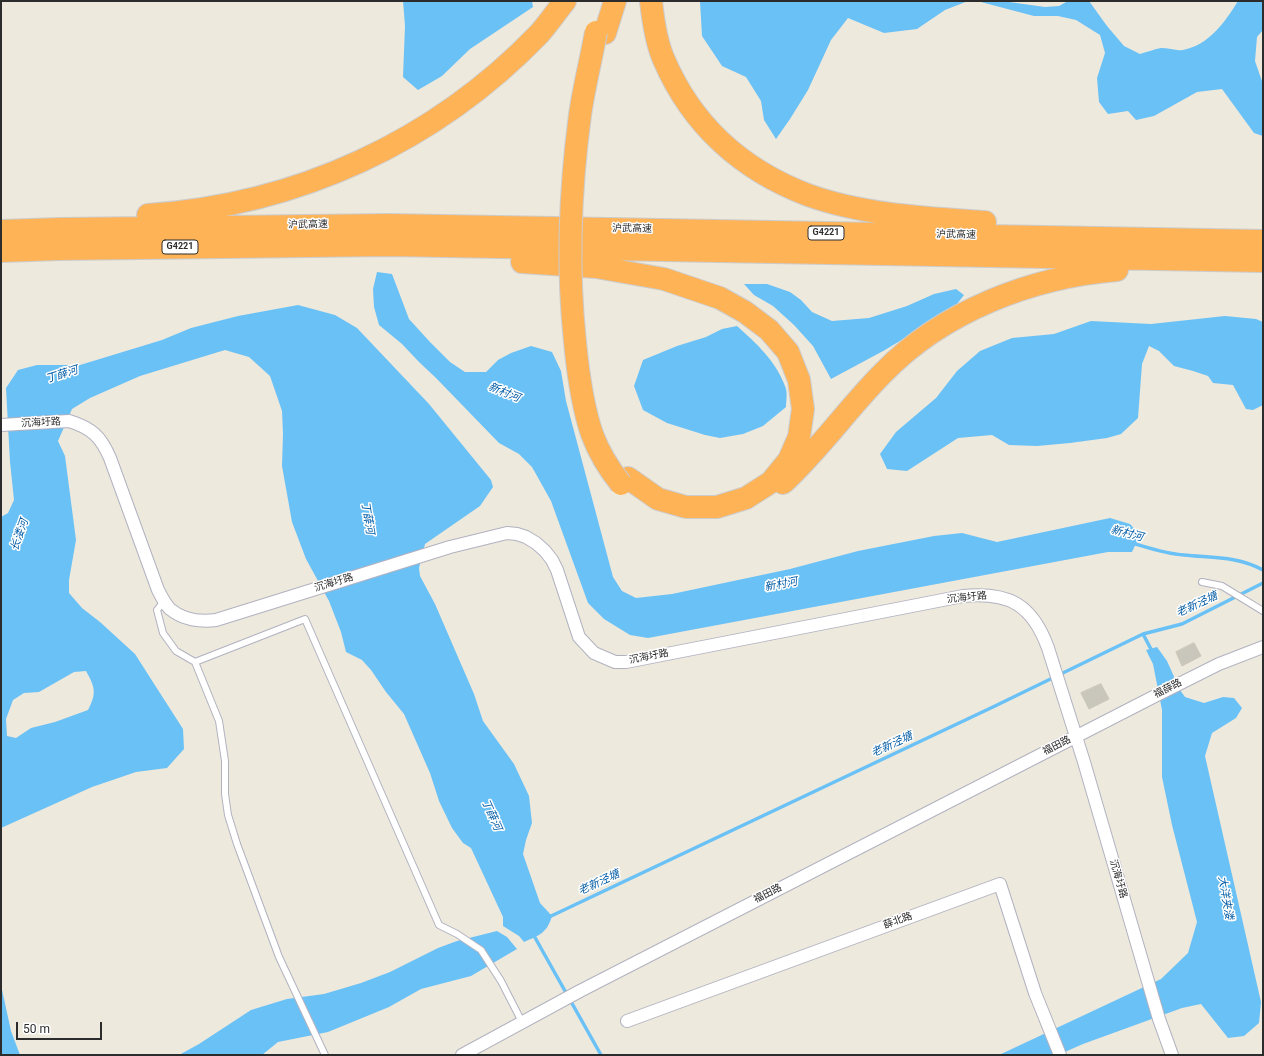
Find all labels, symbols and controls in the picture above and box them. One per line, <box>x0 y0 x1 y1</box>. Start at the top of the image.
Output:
street label: 沪武高速 <box>288 219 328 231</box>
street label: 沪武高速 <box>612 223 652 235</box>
road number: G4221 <box>808 226 844 240</box>
street label: 沪武高速 <box>936 229 976 241</box>
road number: G4221 <box>162 240 198 254</box>
water label: 丁薛河 <box>44 364 80 386</box>
water label: 新村河 <box>486 381 522 405</box>
street label: 沉海圩路 <box>21 416 61 430</box>
water label: 丁薛河 <box>358 501 376 535</box>
water label: 长溇河 <box>8 517 32 553</box>
water label: 新村河 <box>1109 523 1145 545</box>
street label: 沉海圩路 <box>313 571 355 595</box>
water label: 新村河 <box>764 575 798 595</box>
street label: 沉海圩路 <box>946 590 988 606</box>
water label: 老新泾塘 <box>1174 590 1220 620</box>
street label: 沉海圩路 <box>628 647 670 667</box>
street label: 福薛路 <box>1152 677 1184 701</box>
water label: 老新泾塘 <box>869 730 915 760</box>
street label: 福田路 <box>1041 734 1073 758</box>
water label: 丁薛河 <box>478 797 504 833</box>
street label: 沉海圩路 <box>1107 858 1129 900</box>
water label: 老新泾塘 <box>576 868 622 898</box>
water label: 大洋夹溇 <box>1215 875 1235 921</box>
street label: 福田路 <box>752 882 784 906</box>
street label: 薛北路 <box>882 910 914 932</box>
scale bar <box>18 1014 104 1040</box>
text: 50 m <box>23 1022 50 1036</box>

